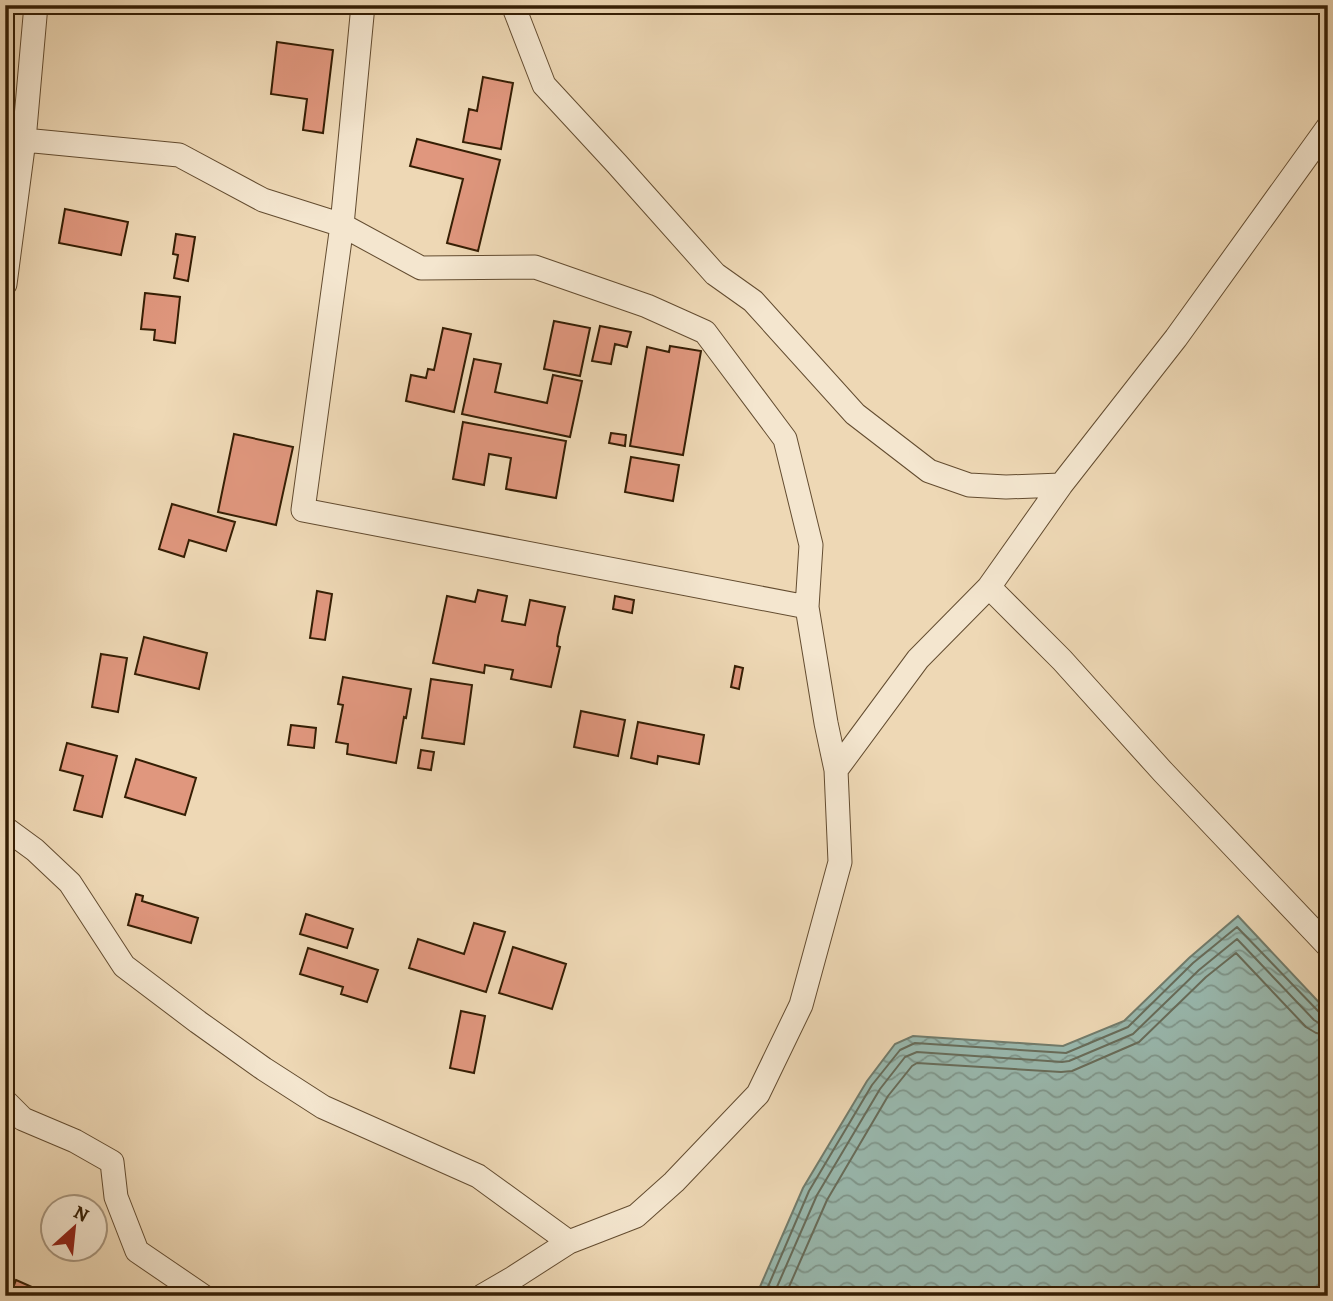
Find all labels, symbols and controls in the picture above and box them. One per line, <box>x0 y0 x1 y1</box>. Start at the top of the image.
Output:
north arrow <box>38 1192 108 1262</box>
text: N <box>69 1199 93 1229</box>

